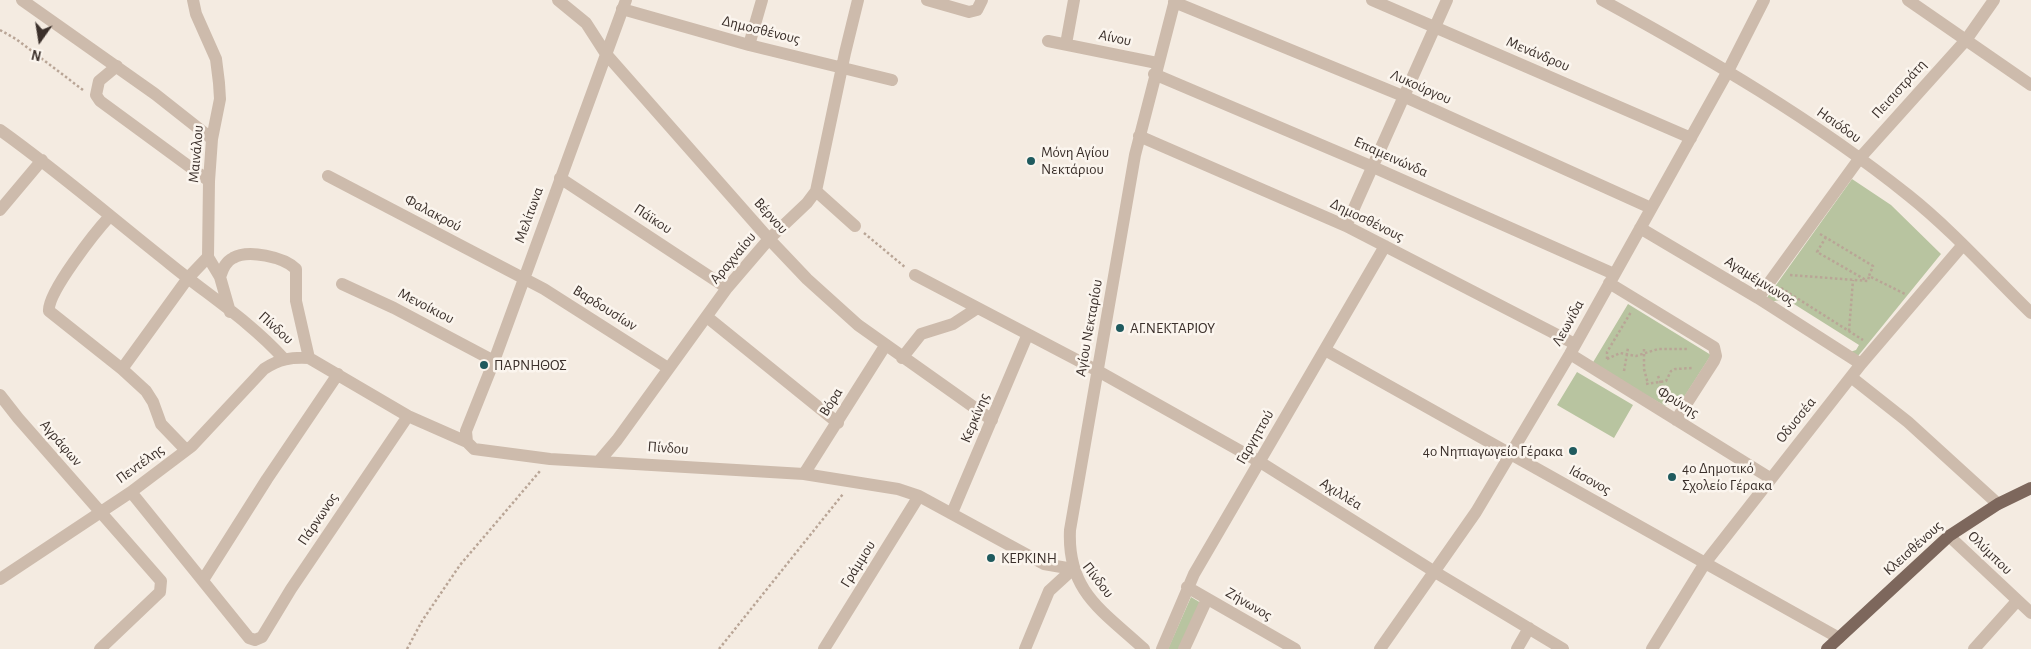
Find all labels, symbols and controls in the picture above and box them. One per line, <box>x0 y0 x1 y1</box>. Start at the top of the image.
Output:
street label: Δημοσθένους <box>720 12 802 48</box>
north arrow <box>15 15 65 65</box>
street label: Αίνου <box>1097 26 1133 50</box>
street label: Μενάνδρου <box>1504 33 1572 75</box>
text: N <box>30 47 43 63</box>
street label: Πεισιστράτη <box>1868 56 1930 122</box>
street label: Λυκούργου <box>1388 66 1454 108</box>
street label: Ησιόδου <box>1813 103 1865 147</box>
street label: Μαινάλου <box>185 124 207 184</box>
street label: Επαμεινώνδα <box>1351 133 1431 181</box>
place label: Μόνη Αγίου Νεκτάριου <box>1041 143 1109 178</box>
marker: Μόνη Αγίου Νεκτάριου <box>1025 155 1037 167</box>
street label: Μελίτωνα <box>511 185 547 245</box>
street label: Φαλακρού <box>401 190 465 236</box>
street label: Βέρνου <box>750 194 792 238</box>
street label: Δημοσθένους <box>1327 194 1407 246</box>
street label: Πάϊκου <box>631 200 675 238</box>
street label: Αραχναίου <box>706 228 760 288</box>
street label: Αγαμέμνωνος <box>1721 252 1799 310</box>
street label: Αγίου Νεκταρίου <box>1072 278 1106 378</box>
street label: Βαρδουσίων <box>570 281 640 335</box>
street label: Μενοίκιου <box>395 284 457 328</box>
street label: Λεωνίδα <box>1548 297 1588 349</box>
street label: Πίνδου <box>255 308 297 348</box>
place label: ΑΓ.ΝΕΚΤΑΡΙΟΥ <box>1130 319 1215 337</box>
marker: ΑΓ.ΝΕΚΤΑΡΙΟΥ <box>1114 322 1126 334</box>
place label: ΠΑΡΝΗΘΟΣ <box>494 356 567 374</box>
marker: ΠΑΡΝΗΘΟΣ <box>478 359 490 371</box>
street label: Φρύνης <box>1654 382 1702 422</box>
street label: Βόρα <box>815 384 847 420</box>
street label: Κερκίνης <box>956 390 994 446</box>
street label: Οδυσσέα <box>1772 393 1820 447</box>
street label: Γαργηττού <box>1232 407 1278 467</box>
street label: Αγράφων <box>36 416 86 470</box>
street label: Πίνδου <box>647 438 689 458</box>
street label: Πεντέλης <box>112 441 168 487</box>
place label: 4ο Νηπιαγωγείο Γέρακα <box>1423 442 1563 460</box>
marker: 4ο Νηπιαγωγείο Γέρακα <box>1567 445 1579 457</box>
place label: 4ο Δημοτικό Σχολείο Γέρακα <box>1682 459 1772 494</box>
street label: Ιάσονος <box>1566 461 1614 499</box>
marker: 4ο Δημοτικό Σχολείο Γέρακα <box>1666 471 1678 483</box>
street label: Αχιλλέα <box>1317 474 1365 514</box>
street label: Πάρνωνος <box>294 489 342 549</box>
street label: Κλεισθένους <box>1880 517 1946 579</box>
street label: Ολύμπου <box>1964 527 2016 579</box>
street label: Γράμμου <box>837 537 879 591</box>
place label: ΚΕΡΚΙΝΗ <box>1001 549 1057 567</box>
marker: ΚΕΡΚΙΝΗ <box>985 552 997 564</box>
street label: Πίνδου <box>1078 558 1118 602</box>
street label: Ζήνωνος <box>1223 584 1275 624</box>

